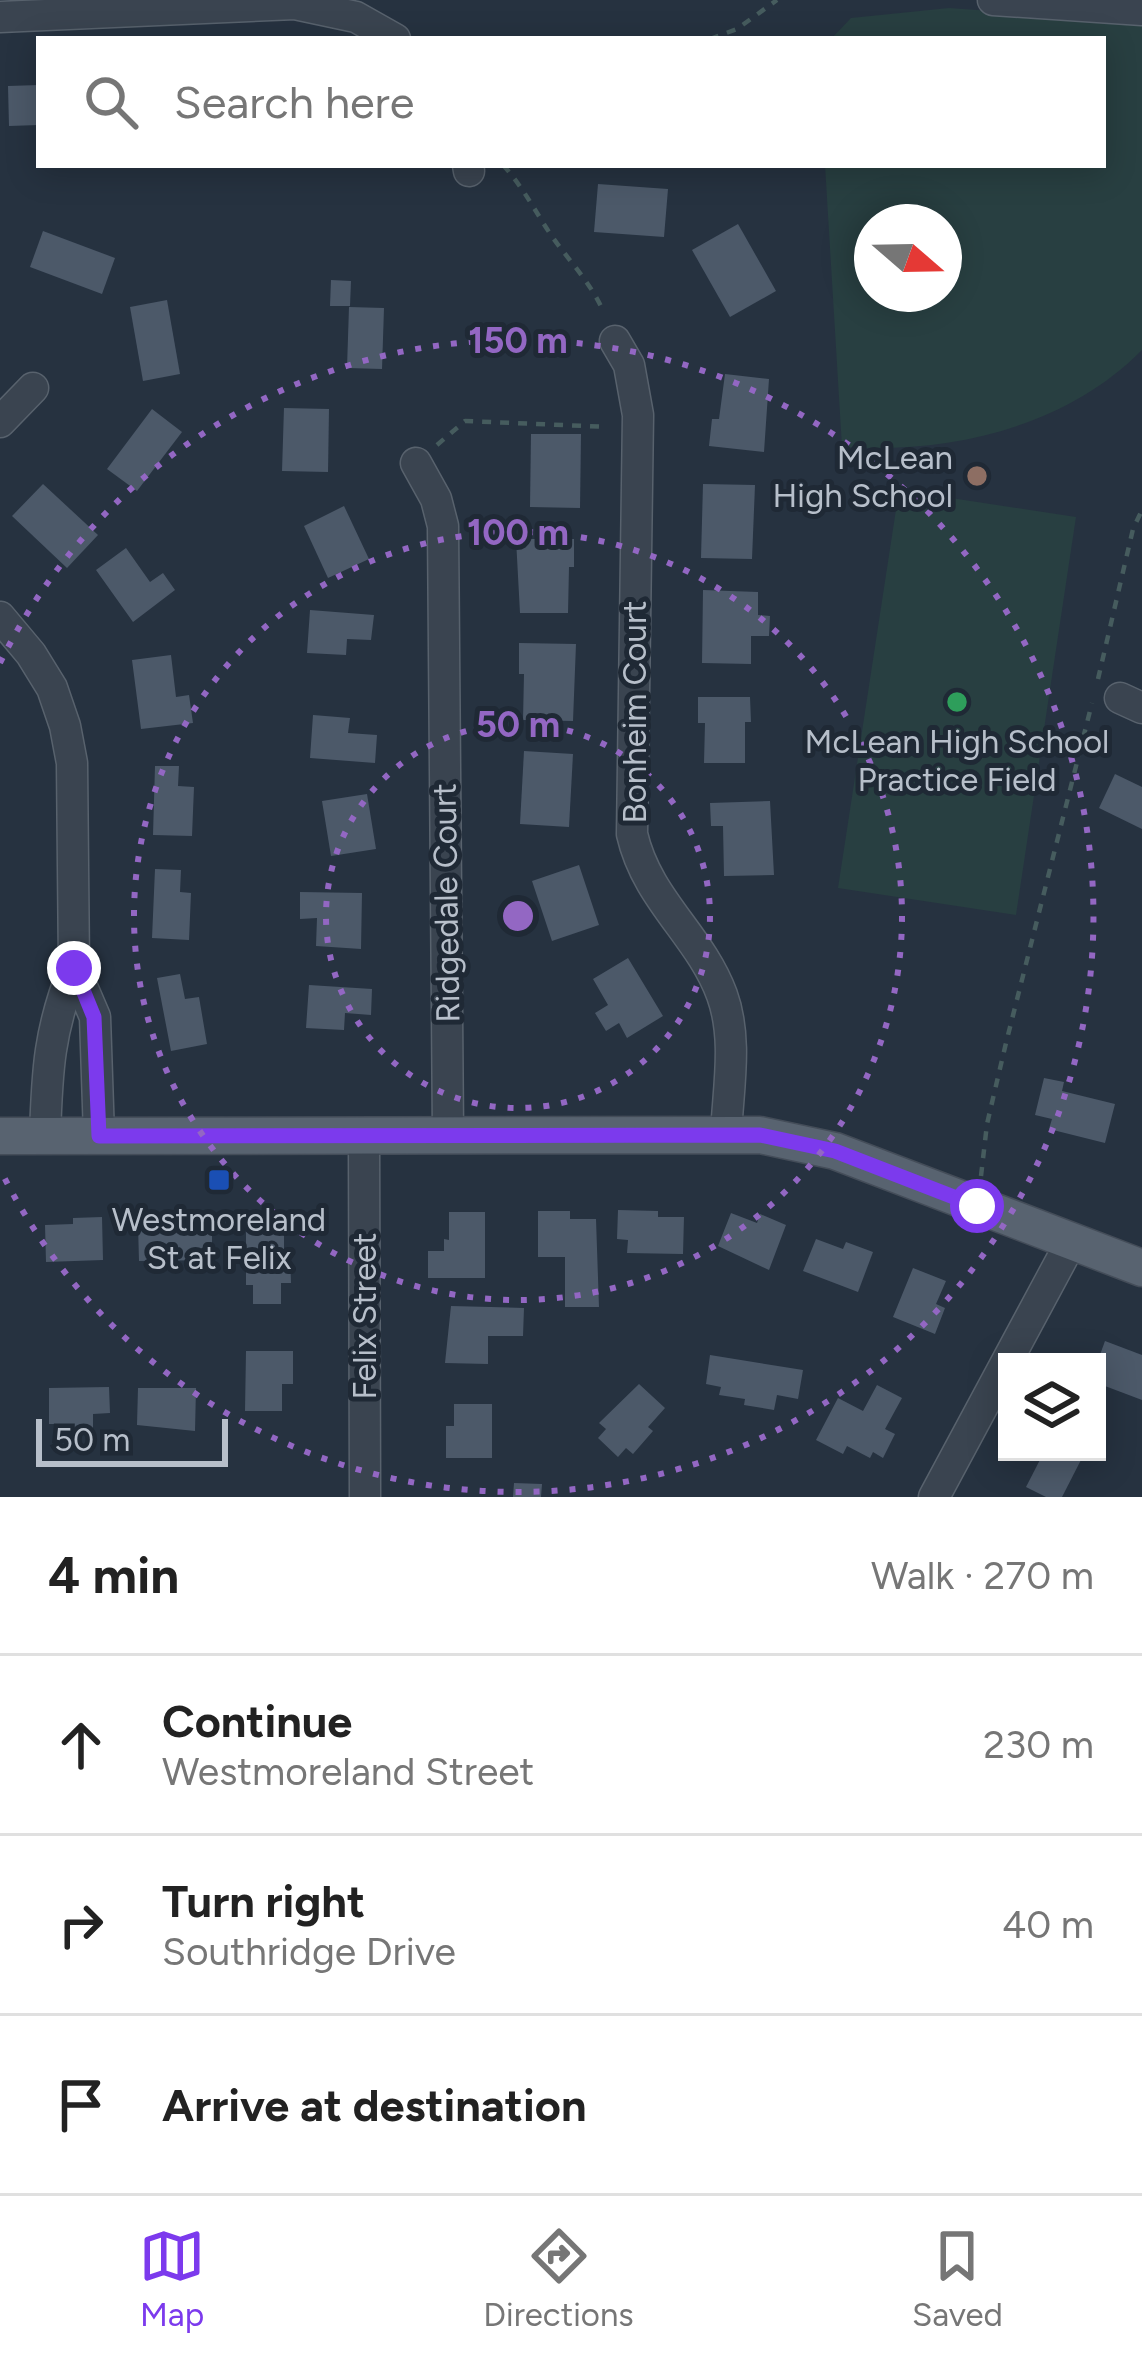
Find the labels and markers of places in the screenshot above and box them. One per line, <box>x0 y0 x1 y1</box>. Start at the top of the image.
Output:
place label: McLean High School <box>773 438 953 515</box>
marker: McLean High School <box>964 463 990 489</box>
marker: McLean High School Practice Field <box>944 689 970 715</box>
place label: McLean High School Practice Field <box>805 722 1109 799</box>
centre of rings <box>497 895 539 937</box>
marker: Westmoreland St at Felix <box>206 1167 232 1193</box>
place label: Westmoreland St at Felix <box>112 1200 326 1277</box>

